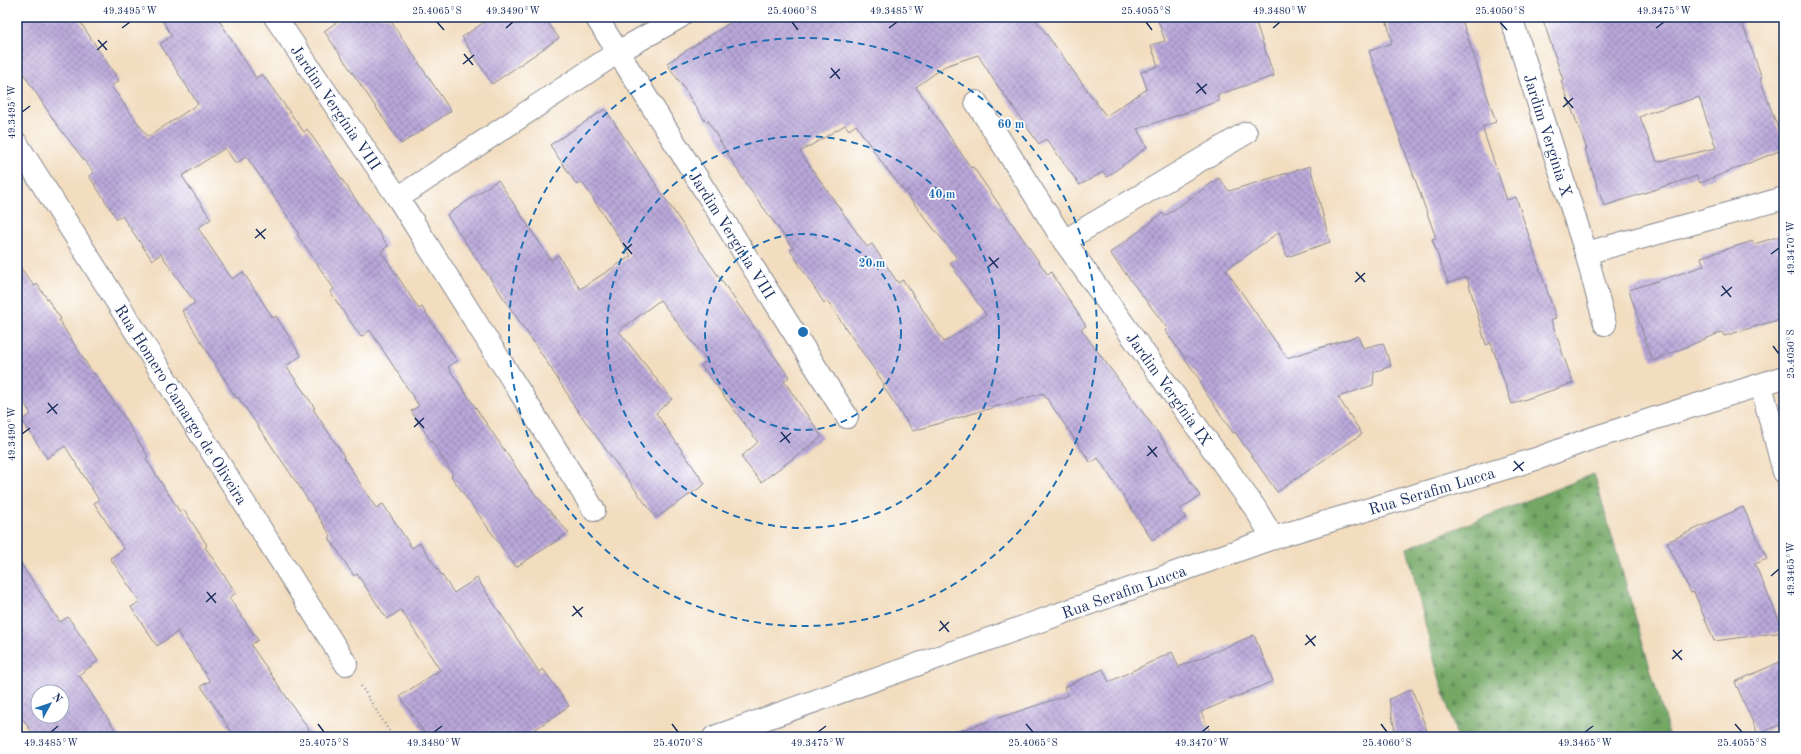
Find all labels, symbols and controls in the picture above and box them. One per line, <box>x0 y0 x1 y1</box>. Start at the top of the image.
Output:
text: 49.3495°W <box>103 6 157 16</box>
text: 25.4065°S <box>412 6 462 16</box>
text: 49.3490°W <box>486 6 540 16</box>
text: 25.4060°S <box>767 6 817 16</box>
text: 49.3485°W <box>870 6 924 16</box>
text: 25.4055°S <box>1121 6 1171 16</box>
text: 49.3480°W <box>1253 6 1307 16</box>
text: 25.4050°S <box>1475 6 1525 16</box>
text: 49.3475°W <box>1637 6 1691 16</box>
street label: Jardim Vergínia VIII <box>287 43 383 174</box>
street label: Jardim Vergínia X <box>1520 72 1574 199</box>
text: 49.3495°W <box>7 85 17 139</box>
text: 60 m <box>998 119 1025 131</box>
street label: Jardim Vergínia VIII <box>685 169 777 302</box>
text: 40 m <box>929 189 956 201</box>
text: 49.3470°W <box>1786 221 1796 275</box>
text: 20 m <box>859 258 886 270</box>
street label: Rua Homero Camargo de Oliveira <box>111 303 249 508</box>
centre of rings <box>796 325 810 339</box>
text: 25.4050°S <box>1786 329 1796 379</box>
street label: Jardim Vergínia IX <box>1122 330 1214 449</box>
text: 49.3490°W <box>7 407 17 461</box>
street label: Rua Serafim Lucca <box>1367 466 1497 519</box>
text: 49.3465°W <box>1786 542 1796 596</box>
street label: Rua Serafim Lucca <box>1060 563 1189 623</box>
north arrow <box>30 684 70 724</box>
text: N <box>50 692 64 706</box>
text: 49.3485°W <box>24 738 78 748</box>
text: 25.4075°S <box>299 738 349 748</box>
text: 49.3480°W <box>407 738 461 748</box>
text: 25.4070°S <box>653 738 703 748</box>
text: 49.3475°W <box>791 738 845 748</box>
text: 25.4065°S <box>1008 738 1058 748</box>
text: 49.3470°W <box>1175 738 1229 748</box>
text: 25.4060°S <box>1362 738 1412 748</box>
text: 49.3465°W <box>1558 738 1612 748</box>
text: 25.4055°S <box>1717 738 1767 748</box>

